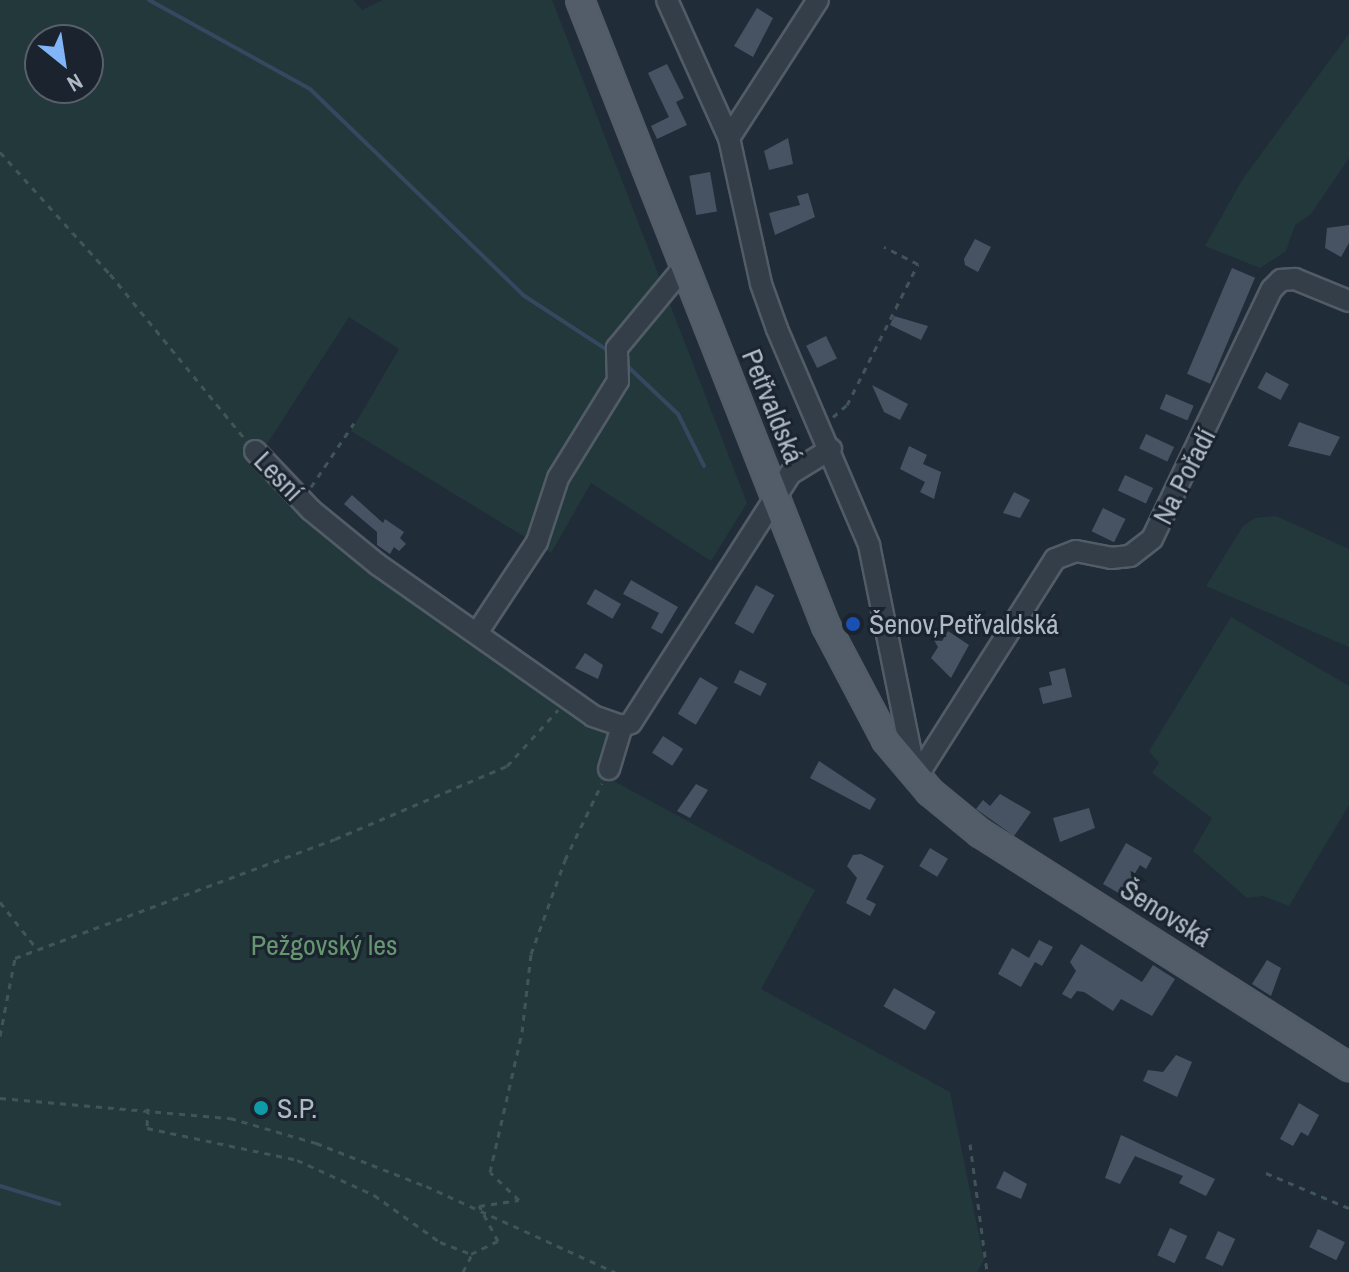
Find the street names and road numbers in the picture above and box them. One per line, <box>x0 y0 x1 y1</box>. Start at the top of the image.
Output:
street label: Petřvaldská <box>735 344 811 468</box>
street label: Na Pořadí <box>1146 422 1222 530</box>
street label: Lesní <box>247 444 311 508</box>
street label: Šenovská <box>1114 872 1218 954</box>

